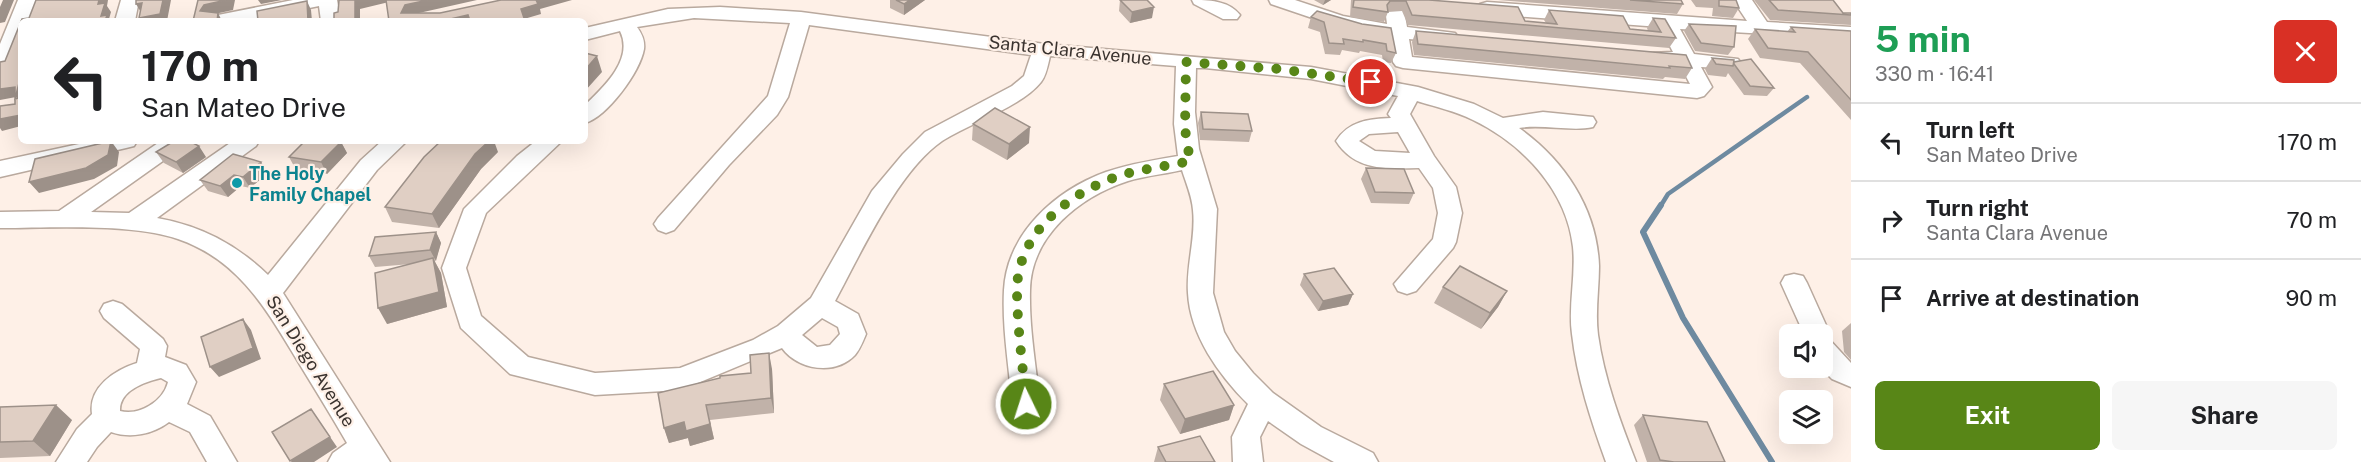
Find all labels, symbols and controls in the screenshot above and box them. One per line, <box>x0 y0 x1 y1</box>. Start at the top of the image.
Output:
text: 5 min <box>1875 18 1971 60</box>
button: close <box>2274 20 2337 83</box>
street label: Santa Clara Avenue <box>987 31 1153 69</box>
text: 170 m <box>141 41 259 90</box>
icon: left <box>42 42 120 120</box>
pin <box>1345 56 1396 107</box>
text: 330 m · 16:41 <box>1875 62 1994 86</box>
icon: arrive <box>1354 65 1387 98</box>
text: San Mateo Drive <box>141 91 346 123</box>
text: Turn left <box>1926 117 2015 143</box>
icon: left <box>1875 126 1908 159</box>
text: 170 m <box>2277 129 2337 155</box>
text: San Mateo Drive <box>1926 143 2078 167</box>
place label: The Holy Family Chapel <box>249 163 372 205</box>
marker: The Holy Family Chapel <box>230 176 244 190</box>
text: Turn right <box>1926 195 2029 221</box>
icon: right <box>1875 204 1908 237</box>
text: 70 m <box>2286 207 2337 233</box>
text: Santa Clara Avenue <box>1926 221 2108 245</box>
icon: arrive <box>1875 282 1908 315</box>
text: Arrive at destination <box>1926 285 2139 311</box>
text: 90 m <box>2286 285 2337 311</box>
street label: San Diego Avenue <box>262 291 360 431</box>
map controls <box>1779 324 1833 444</box>
button: sound <box>1779 324 1833 378</box>
position arrow <box>994 372 1058 436</box>
button: Exit <box>1875 381 2100 450</box>
button: Share <box>2112 381 2337 450</box>
button: layers <box>1779 390 1833 444</box>

